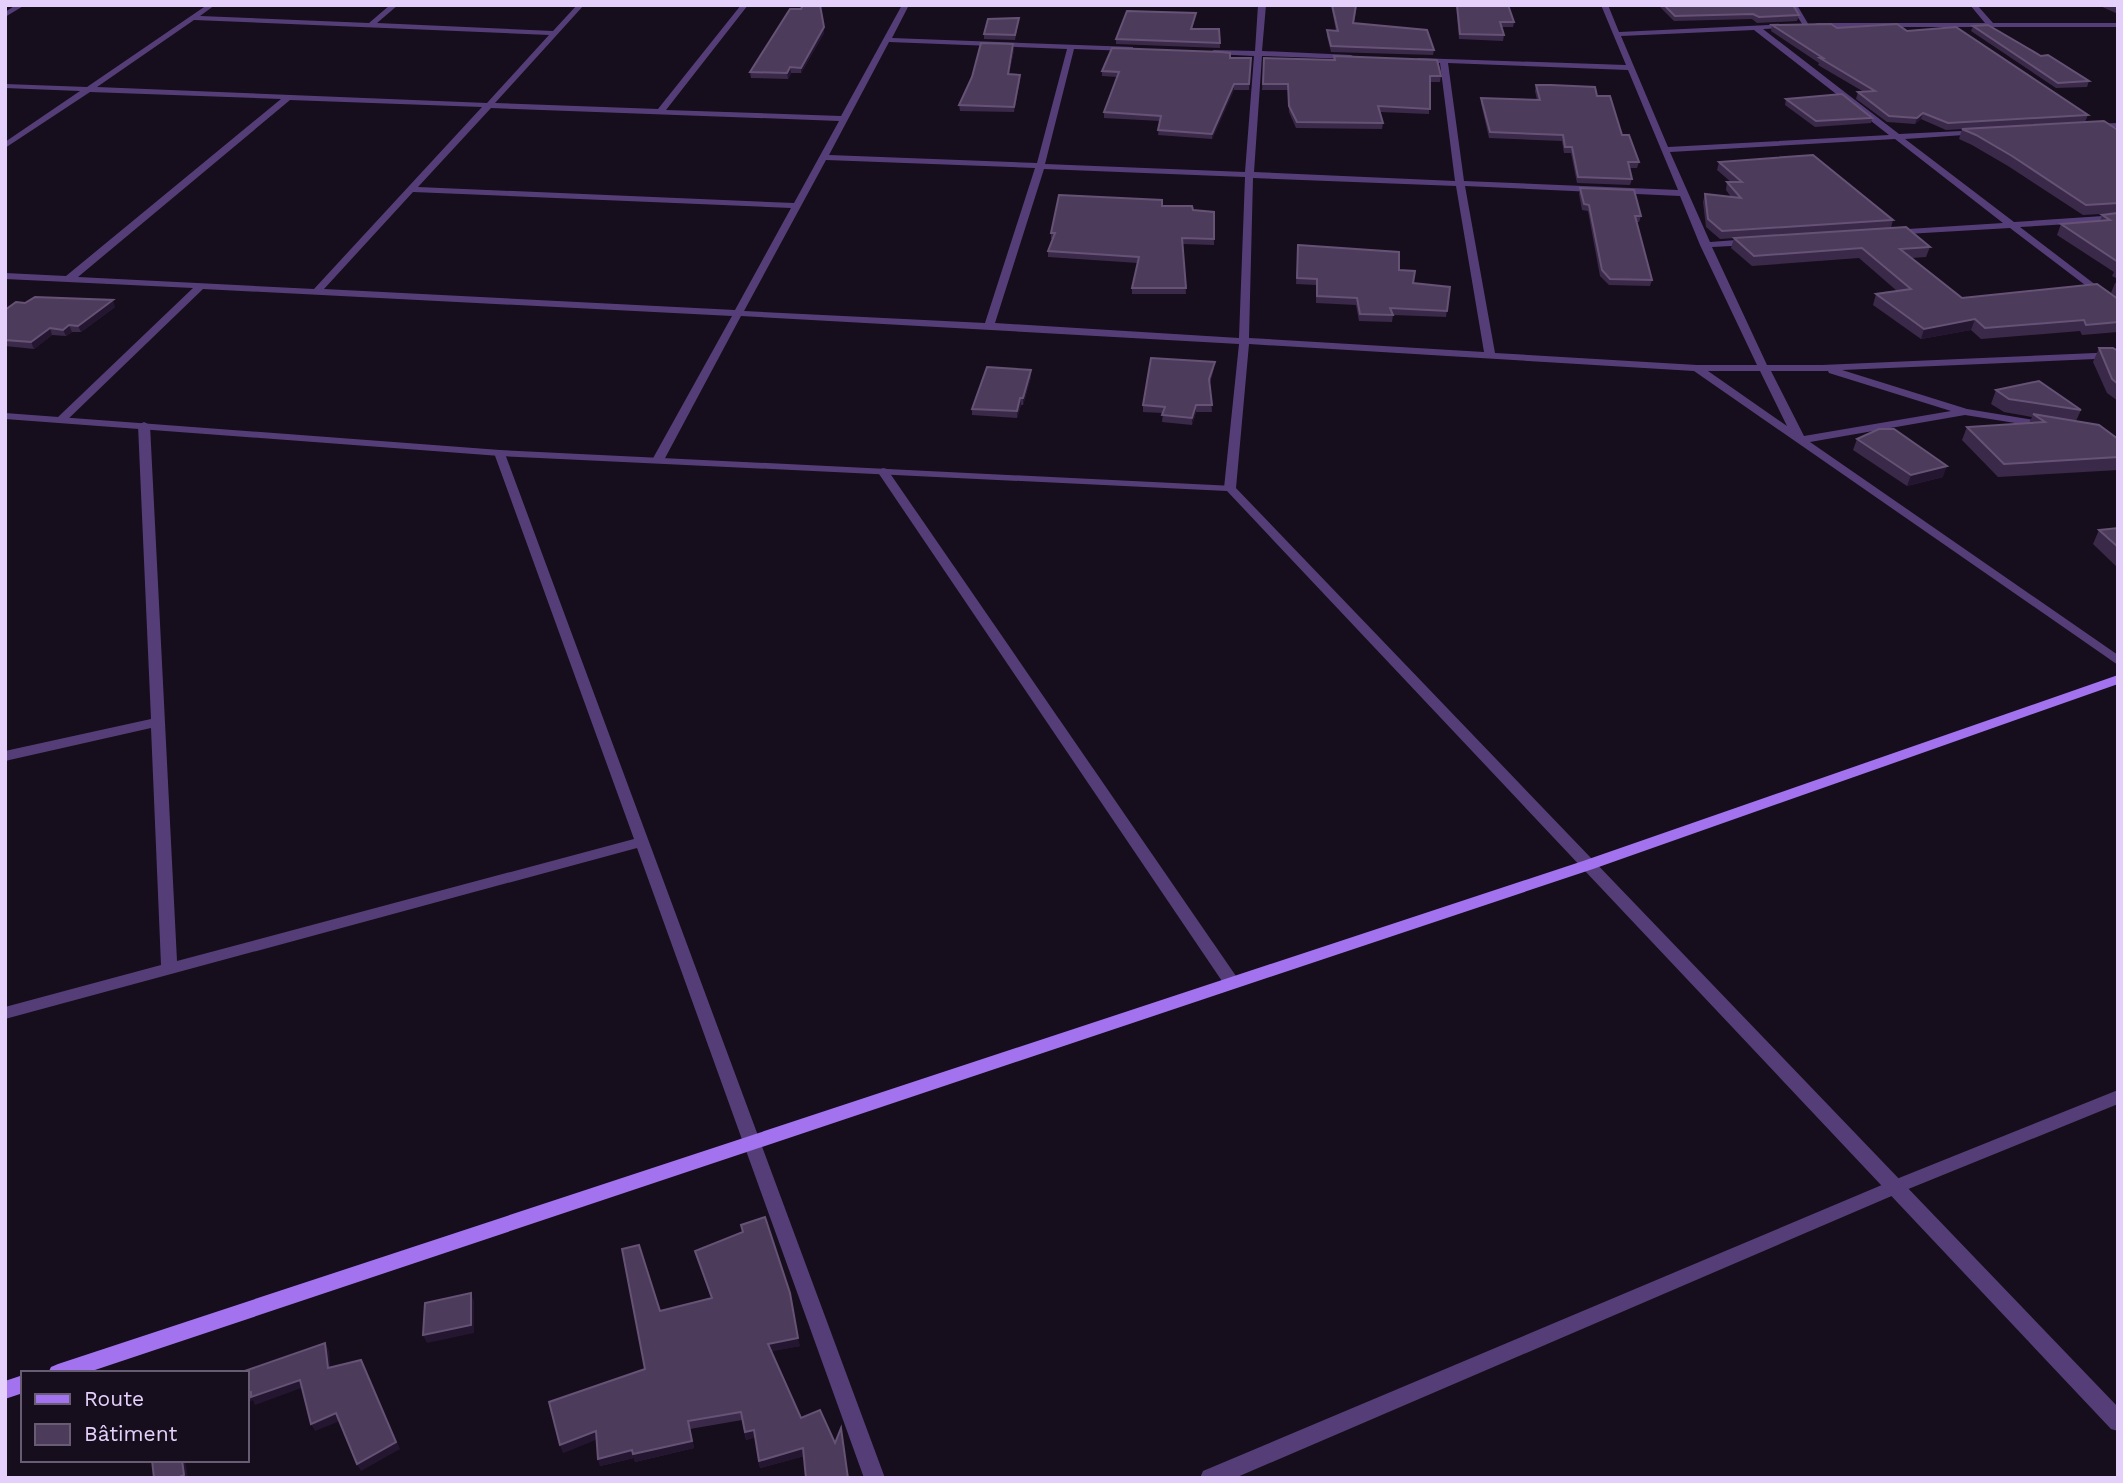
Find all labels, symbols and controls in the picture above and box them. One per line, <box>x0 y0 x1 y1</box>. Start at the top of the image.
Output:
legend <box>21 1371 248 1462</box>
text: Route <box>84 1386 144 1411</box>
text: Bâtiment <box>84 1421 178 1446</box>

